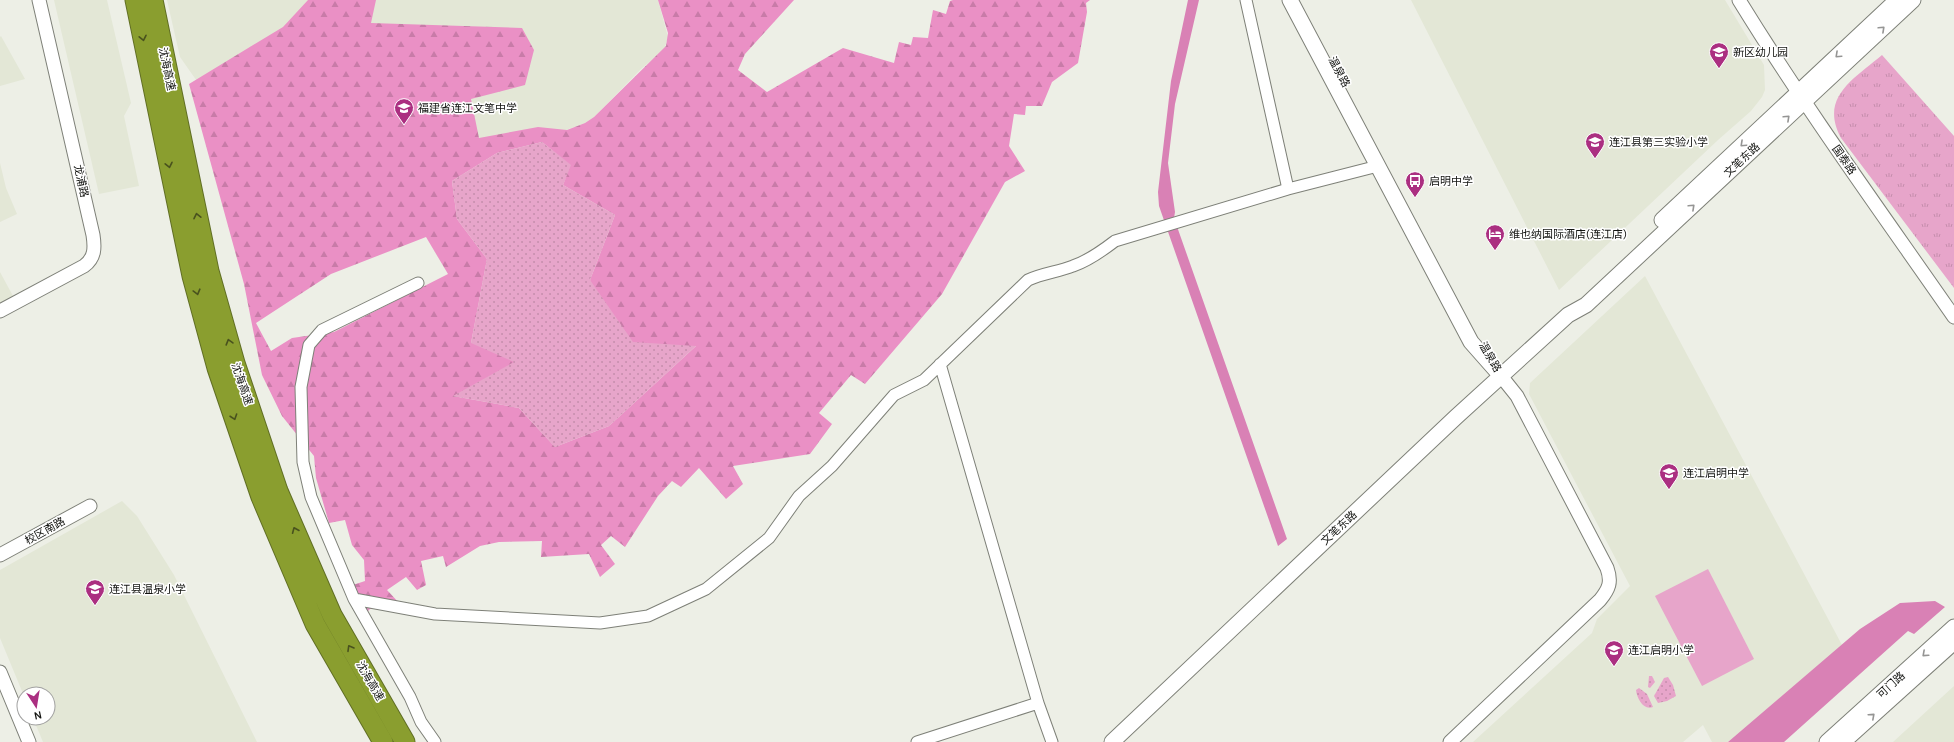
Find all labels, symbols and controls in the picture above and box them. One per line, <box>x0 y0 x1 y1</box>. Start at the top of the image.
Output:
one-way arrow <box>1877 27 1885 34</box>
one-way arrow <box>138 35 146 41</box>
school or university icon: 新区幼儿园 <box>1708 41 1730 69</box>
street label: 沈海高速 <box>156 46 178 92</box>
place label: 新区幼儿园 <box>1733 46 1788 59</box>
one-way arrow <box>1835 51 1843 58</box>
street label: 温泉路 <box>1326 54 1352 90</box>
school or university icon: 福建省连江文笔中学 <box>393 97 415 125</box>
place label: 福建省连江文笔中学 <box>418 102 517 115</box>
one-way arrow <box>1782 115 1790 123</box>
school or university icon: 连江县第三实验小学 <box>1584 131 1606 159</box>
place label: 连江县第三实验小学 <box>1609 136 1708 149</box>
one-way arrow <box>1740 139 1748 147</box>
street label: 文笔东路 <box>1721 140 1763 180</box>
street label: 国泰路 <box>1829 143 1859 177</box>
one-way arrow <box>165 162 173 169</box>
street label: 龙浦路 <box>71 163 91 199</box>
bus stop icon: 启明中学 <box>1404 170 1426 198</box>
place label: 启明中学 <box>1429 175 1473 188</box>
one-way arrow <box>1687 205 1694 212</box>
one-way arrow <box>194 212 202 219</box>
hotel icon: 维也纳国际酒店(连江店) <box>1484 223 1506 251</box>
place label: 维也纳国际酒店(连江店) <box>1509 228 1627 241</box>
one-way arrow <box>192 289 201 296</box>
one-way arrow <box>225 338 234 345</box>
street label: 温泉路 <box>1476 339 1504 375</box>
street label: 沈海高速 <box>229 361 255 407</box>
one-way arrow <box>229 413 237 420</box>
school or university icon: 连江启明中学 <box>1658 462 1680 490</box>
place label: 连江启明中学 <box>1683 467 1749 480</box>
street label: 文笔东路 <box>1318 508 1360 548</box>
street label: 校区南路 <box>23 515 67 547</box>
one-way arrow <box>292 527 300 535</box>
school or university icon: 连江县温泉小学 <box>84 578 106 606</box>
place label: 连江县温泉小学 <box>109 583 186 596</box>
school or university icon: 连江启明小学 <box>1603 639 1625 667</box>
place label: 连江启明小学 <box>1628 644 1694 657</box>
one-way arrow <box>348 645 355 652</box>
one-way arrow <box>1922 649 1930 656</box>
street label: 沈海高速 <box>353 659 387 703</box>
street label: 可门路 <box>1874 669 1908 701</box>
north arrow <box>16 686 56 726</box>
text: N <box>33 708 43 722</box>
one-way arrow <box>1868 714 1875 721</box>

